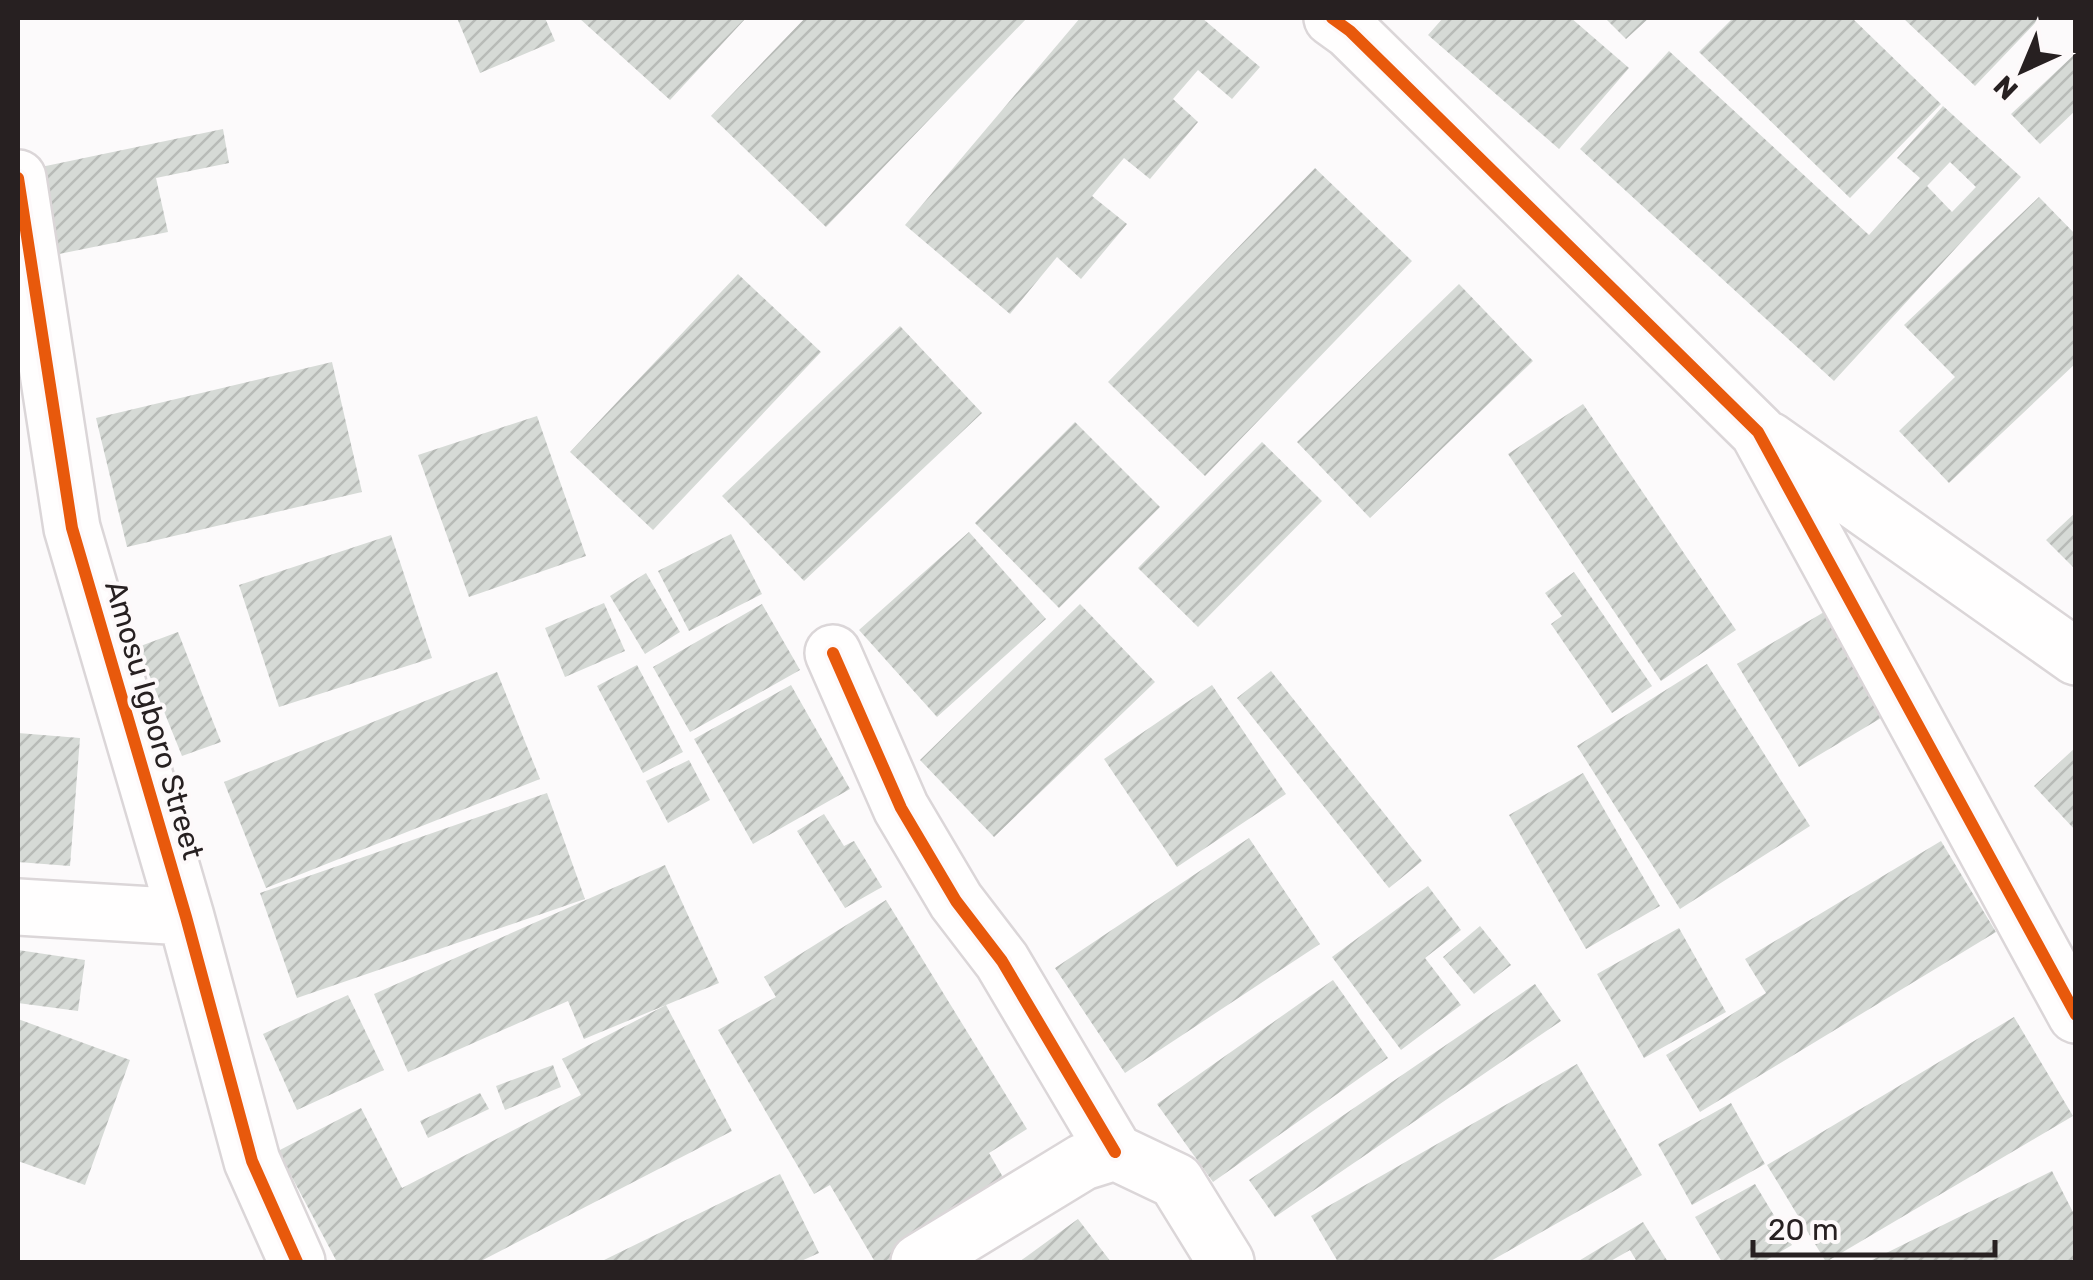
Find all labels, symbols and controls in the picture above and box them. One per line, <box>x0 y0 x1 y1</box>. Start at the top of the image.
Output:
north arrow <box>1973 20 2073 120</box>
text: N <box>1987 69 2025 106</box>
street label: Amosu Igboro Street <box>97 576 211 864</box>
scale bar <box>1753 1195 1996 1257</box>
text: 20 m <box>1768 1212 1839 1248</box>

